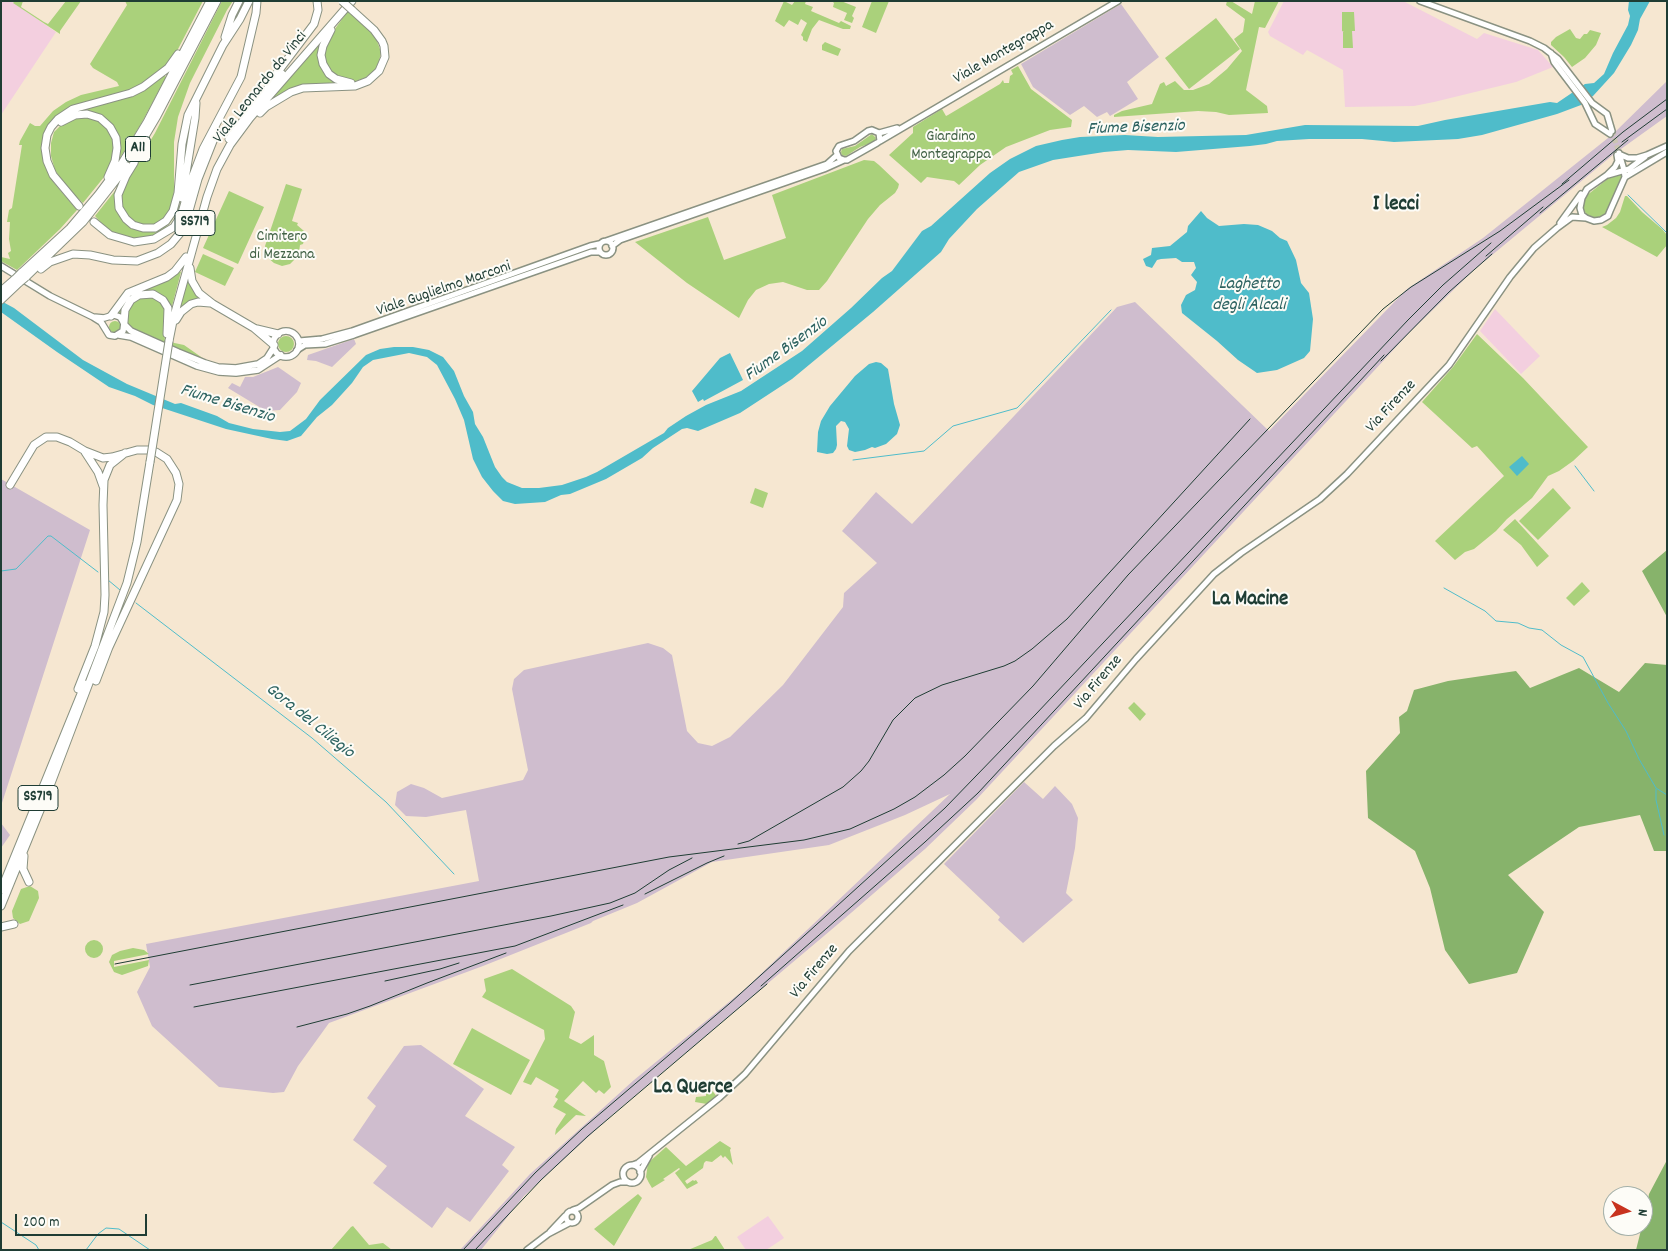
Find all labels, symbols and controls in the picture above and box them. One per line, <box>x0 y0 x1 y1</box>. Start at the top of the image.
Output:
street label: Viale Montegrappa <box>951 17 1057 89</box>
street label: Viale Leonardo da Vinci <box>210 28 312 148</box>
water label: Fiume Bisenzio <box>1087 117 1185 141</box>
park label: Giardino Montegrappa <box>911 128 991 166</box>
road number: A11 <box>126 136 150 162</box>
district label: I lecci <box>1373 193 1419 219</box>
road number: SS719 <box>175 210 215 236</box>
park label: Cimitero di Mezzana <box>249 228 315 266</box>
street label: Viale Guglielmo Marconi <box>374 258 514 322</box>
water label: Laghetto degli Alcali <box>1212 275 1286 318</box>
water label: Fiume Bisenzio <box>741 313 833 387</box>
street label: Via Firenze <box>1363 377 1421 437</box>
water label: Fiume Bisenzio <box>177 380 277 430</box>
district label: La Macine <box>1212 588 1288 614</box>
street label: Via Firenze <box>1071 652 1127 714</box>
water label: Gora del Ciliegio <box>260 680 358 764</box>
road number: SS719 <box>18 786 58 810</box>
street label: Via Firenze <box>787 941 843 1003</box>
district label: La Querce <box>653 1076 733 1102</box>
north arrow <box>1603 1186 1653 1236</box>
scale bar <box>18 1204 150 1236</box>
text: N <box>1632 1208 1652 1217</box>
text: 200 m <box>23 1212 60 1234</box>

